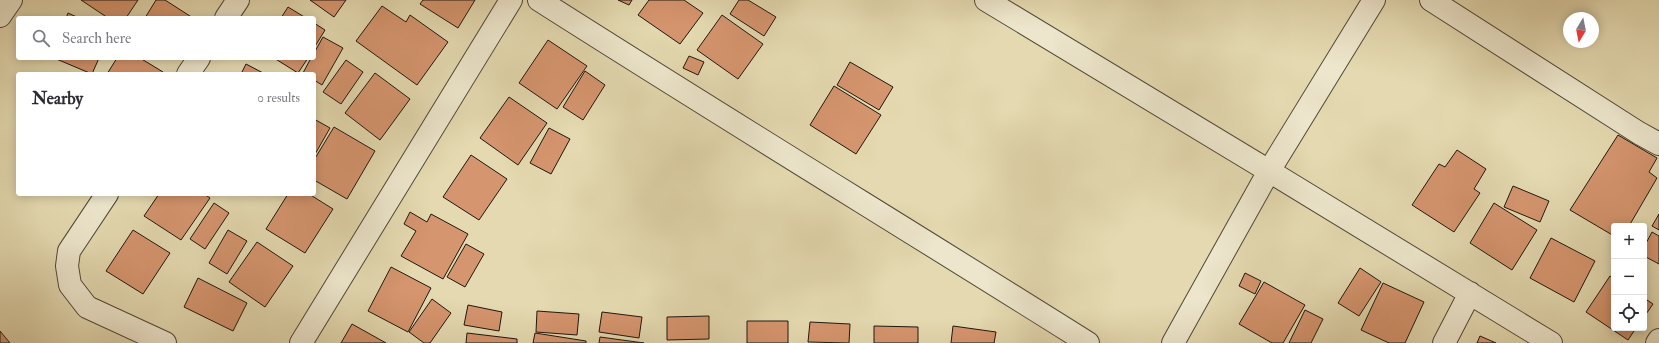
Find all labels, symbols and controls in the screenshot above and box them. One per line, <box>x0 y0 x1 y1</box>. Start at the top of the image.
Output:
north arrow <box>1563 12 1599 48</box>
search box <box>16 16 316 60</box>
icon: search <box>30 27 52 49</box>
text: Search here <box>62 29 131 48</box>
text: Nearby <box>32 88 83 109</box>
text: 0 results <box>257 90 300 106</box>
map controls <box>1611 223 1647 331</box>
button: + <box>1611 223 1647 259</box>
button: − <box>1611 259 1647 295</box>
button: locate <box>1611 295 1647 331</box>

